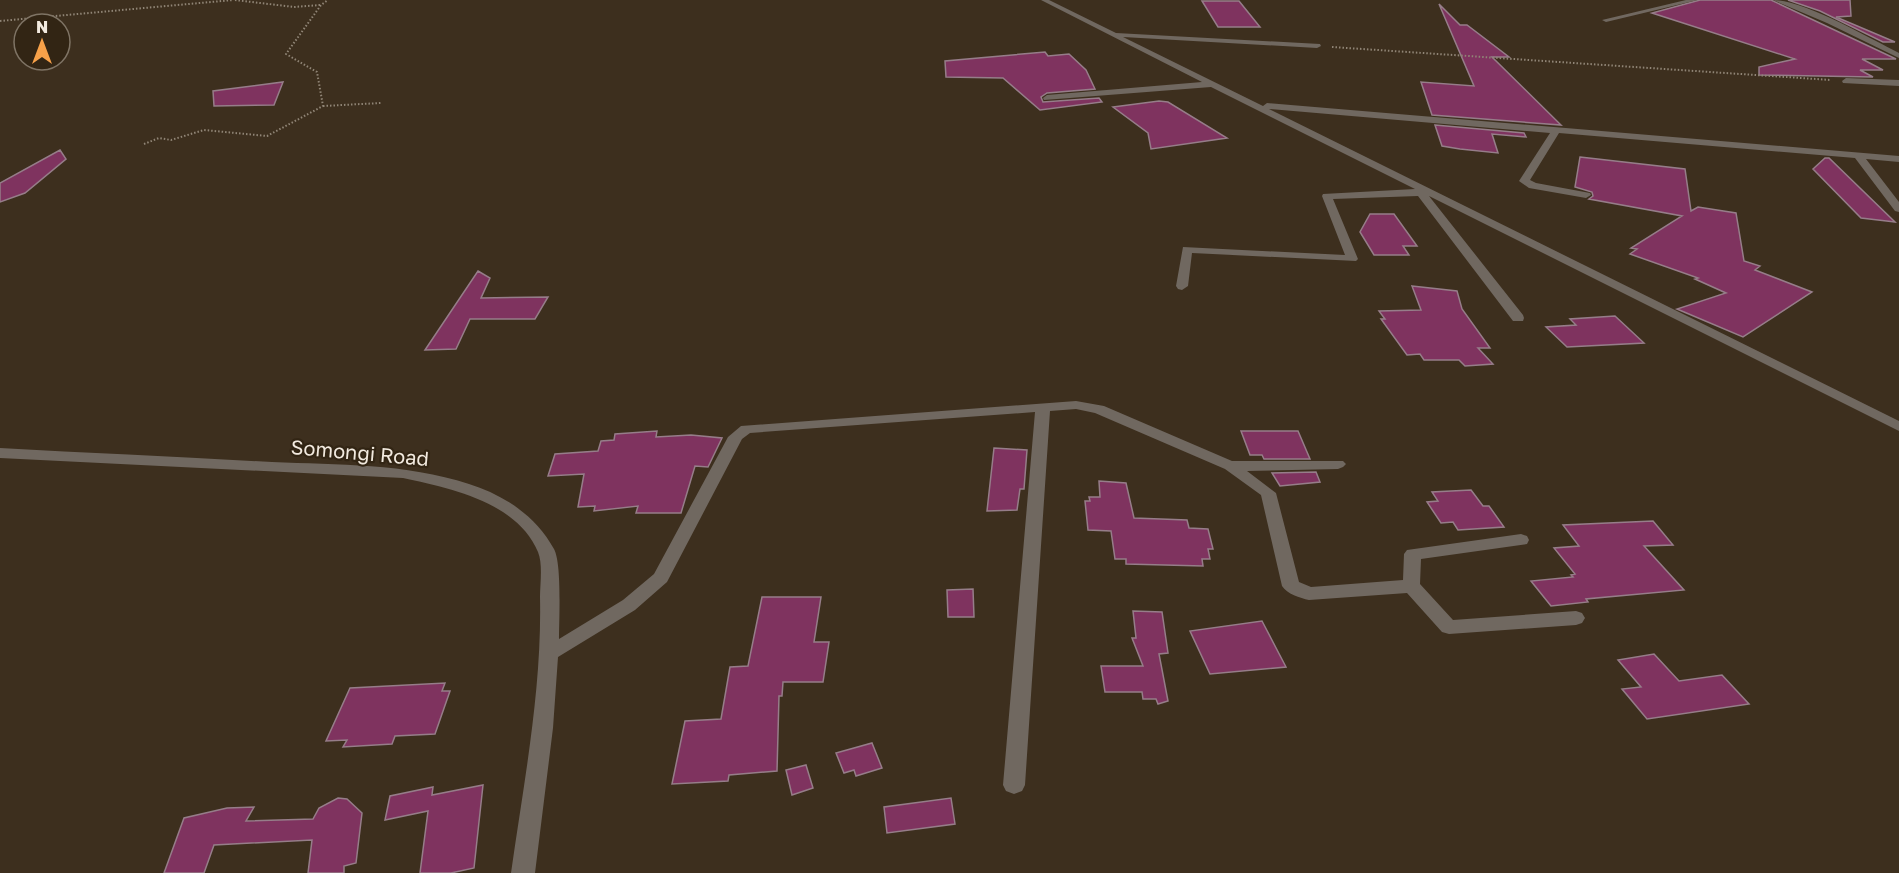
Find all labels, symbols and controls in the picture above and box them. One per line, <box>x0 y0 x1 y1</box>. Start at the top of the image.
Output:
north arrow <box>12 12 72 72</box>
text: N <box>36 17 48 37</box>
street label: Somongi Road <box>290 434 430 470</box>

